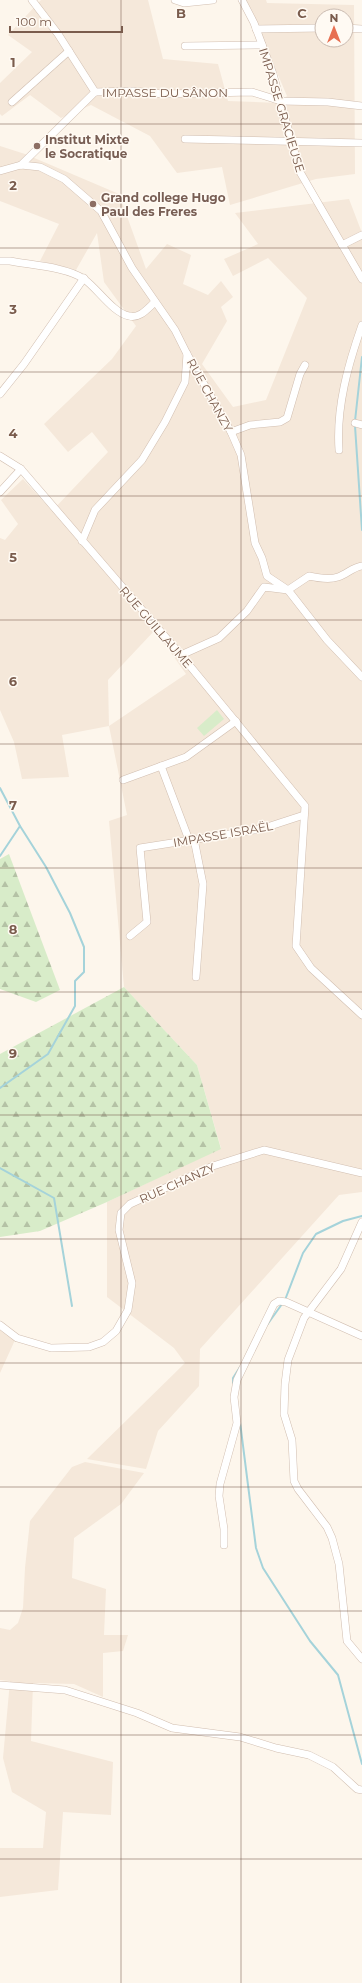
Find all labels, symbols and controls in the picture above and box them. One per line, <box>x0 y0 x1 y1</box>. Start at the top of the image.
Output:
text: B <box>176 5 186 21</box>
text: C <box>297 5 307 21</box>
scale bar <box>10 8 122 34</box>
north arrow <box>314 8 354 48</box>
text: N <box>330 11 338 25</box>
text: 100 m <box>16 14 52 29</box>
street label: IMPASSE GRACIEUSE <box>256 46 308 174</box>
text: 1 <box>10 54 16 70</box>
street label: IMPASSE DU SÂNON <box>102 85 228 100</box>
place label: Institut Mixte le Socratique <box>45 132 130 161</box>
marker: Institut Mixte le Socratique <box>32 141 42 151</box>
text: 2 <box>9 177 17 193</box>
place label: Grand college Hugo Paul des Freres <box>101 190 226 219</box>
marker: Grand college Hugo Paul des Freres <box>88 199 98 209</box>
text: 3 <box>8 301 17 317</box>
street label: RUE CHANZY <box>184 356 236 435</box>
text: 4 <box>9 425 18 441</box>
text: 5 <box>9 549 17 565</box>
street label: RUE GUILLAUME <box>116 583 196 671</box>
text: 6 <box>9 673 18 689</box>
text: 7 <box>9 797 17 813</box>
street label: IMPASSE ISRAËL <box>172 818 274 850</box>
text: 8 <box>9 921 18 937</box>
text: 9 <box>9 1045 17 1061</box>
street label: RUE CHANZY <box>137 1159 218 1206</box>

